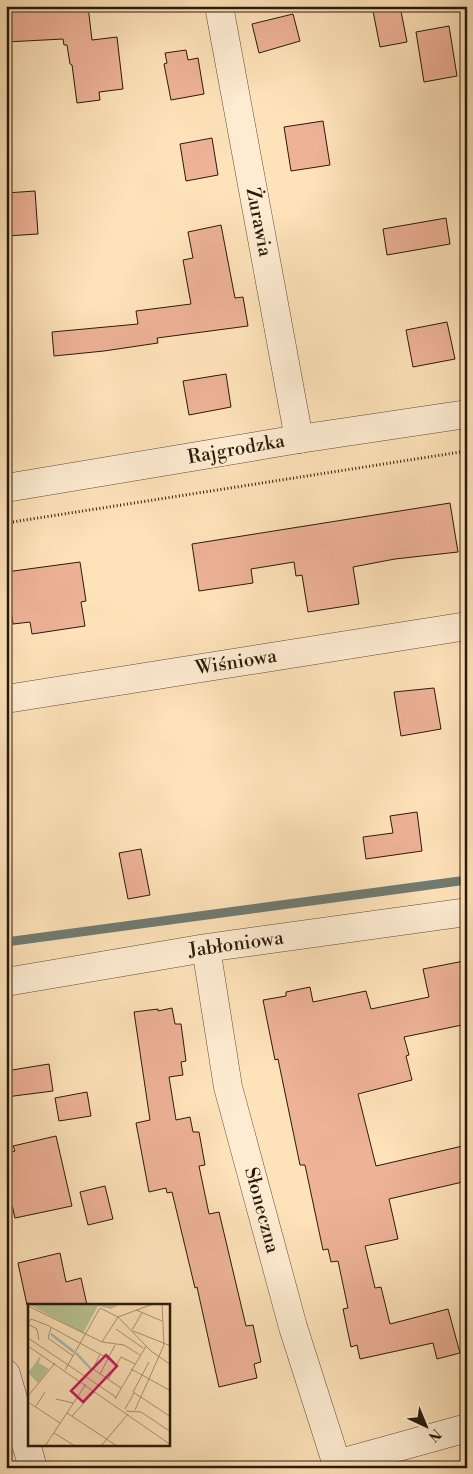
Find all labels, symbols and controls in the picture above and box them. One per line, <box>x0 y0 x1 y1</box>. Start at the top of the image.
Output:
street label: Żurawia <box>241 185 278 259</box>
street label: Rajgrodzka <box>185 429 287 469</box>
street label: Wiśniowa <box>193 644 279 680</box>
street label: Jabłoniowa <box>186 925 285 963</box>
street label: Słoneczna <box>239 1164 285 1256</box>
inset map <box>28 1304 170 1446</box>
north arrow <box>400 1402 450 1452</box>
text: N <box>424 1424 445 1445</box>

